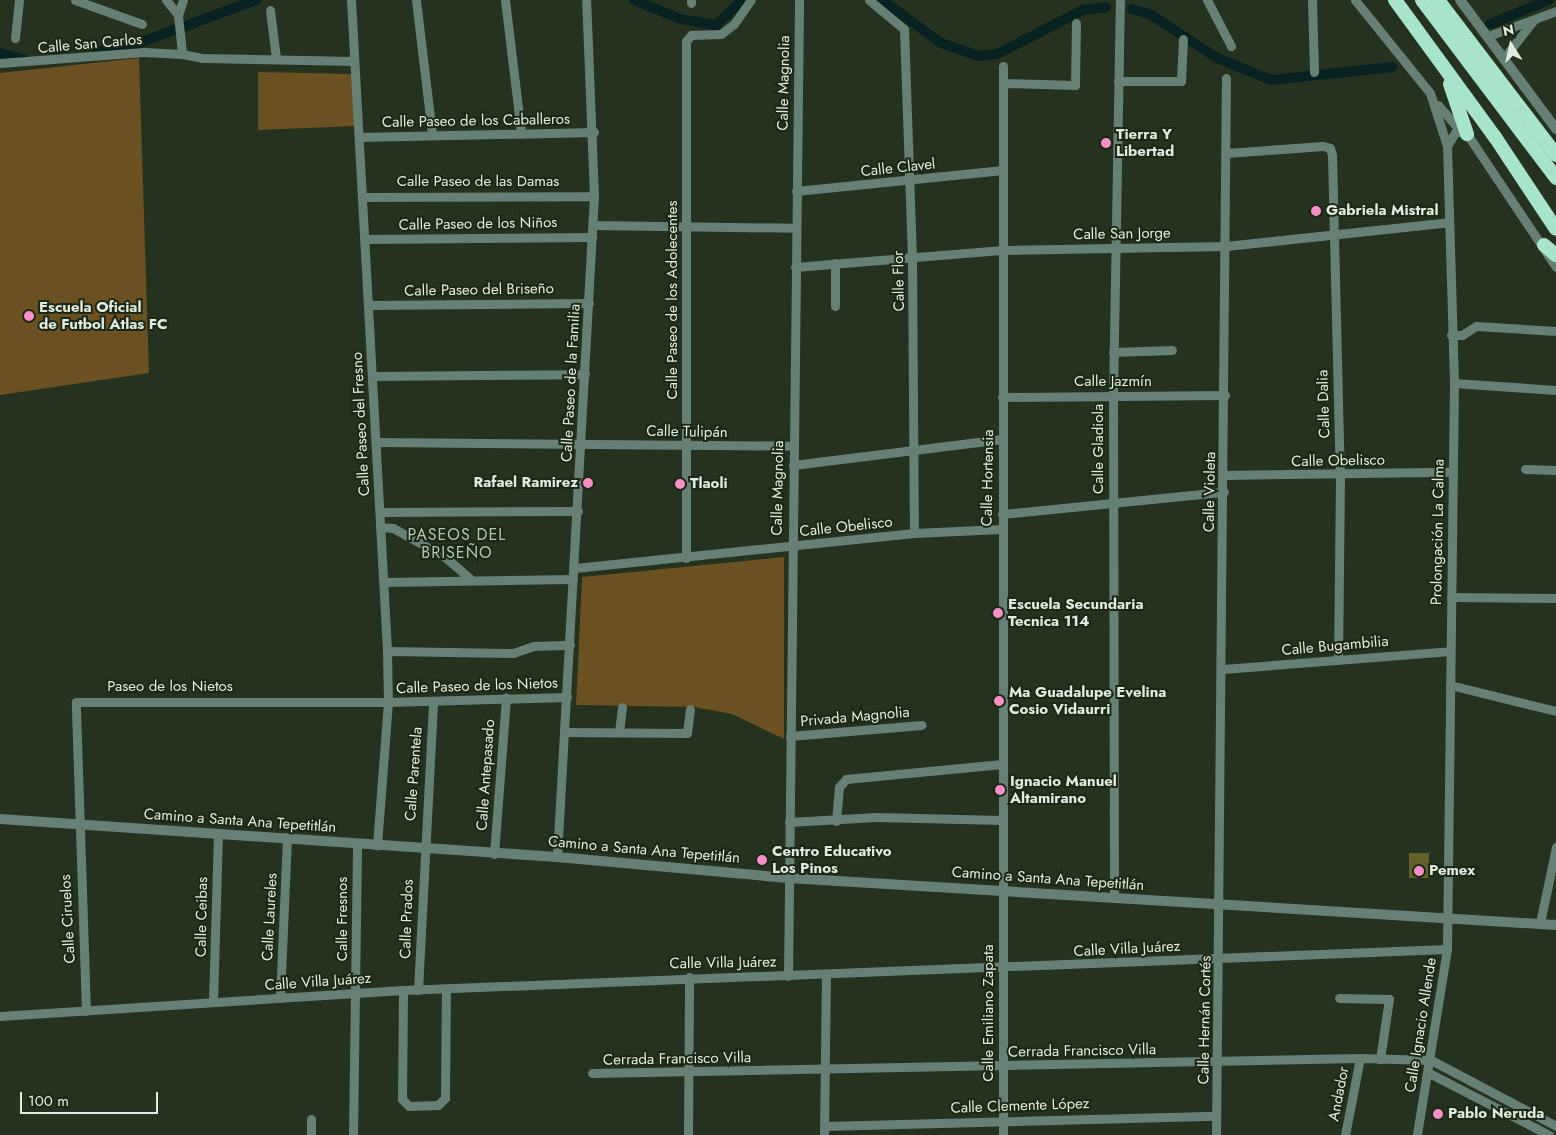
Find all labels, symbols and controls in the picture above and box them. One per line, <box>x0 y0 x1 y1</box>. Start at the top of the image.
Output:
text: N <box>1501 19 1516 41</box>
north arrow <box>1486 20 1536 70</box>
street label: Calle San Carlos <box>37 30 143 58</box>
street label: Calle Magnolia <box>774 35 794 131</box>
street label: Calle Paseo de los Caballeros <box>382 110 570 132</box>
place label: Tierra Y Libertad <box>1116 125 1174 160</box>
marker: Tierra Y Libertad <box>1100 137 1112 149</box>
street label: Calle Clavel <box>860 155 936 181</box>
street label: Calle Paseo de las Damas <box>397 173 559 191</box>
street label: Calle Paseo de los Adolecentes <box>664 201 682 399</box>
place label: Gabriela Mistral <box>1326 202 1438 220</box>
marker: Gabriela Mistral <box>1310 205 1322 217</box>
street label: Calle Paseo de los Niños <box>399 214 557 234</box>
street label: Calle San Jorge <box>1073 224 1171 244</box>
street label: Calle Flor <box>889 250 909 312</box>
street label: Calle Paseo del Briseño <box>404 280 554 300</box>
place label: Escuela Oficial de Futbol Atlas FC <box>39 298 167 333</box>
street label: Calle Paseo de la Familia <box>558 303 584 463</box>
marker: Escuela Oficial de Futbol Atlas FC <box>23 310 35 322</box>
street label: Calle Paseo del Fresno <box>348 352 374 496</box>
street label: Calle Dalia <box>1314 369 1334 439</box>
street label: Calle Jazmín <box>1074 373 1152 391</box>
street label: Calle Gladiola <box>1090 404 1108 494</box>
street label: Calle Tulipán <box>646 422 728 442</box>
street label: Calle Hortensia <box>978 429 998 527</box>
street label: Calle Magnolia <box>768 440 788 536</box>
street label: Calle Obelisco <box>1291 451 1385 471</box>
street label: Calle Violeta <box>1200 452 1220 532</box>
street label: Prolongación La Calma <box>1428 459 1448 605</box>
place label: Rafael Ramirez <box>473 474 578 492</box>
place label: Tlaoli <box>690 475 728 493</box>
marker: Rafael Ramirez <box>582 477 594 489</box>
marker: Tlaoli <box>674 478 686 490</box>
street label: Calle Obelisco <box>799 513 893 541</box>
district label: PASEOS DEL BRISEÑO <box>406 525 508 563</box>
place label: Escuela Secundaria Tecnica 114 <box>1008 595 1144 630</box>
marker: Escuela Secundaria Tecnica 114 <box>992 607 1004 619</box>
street label: Calle Bugambilia <box>1281 632 1389 660</box>
street label: Calle Paseo de los Nietos <box>396 674 558 698</box>
street label: Paseo de los Nietos <box>107 678 233 696</box>
place label: Ma Guadalupe Evelina Cosio Vidaurri <box>1009 683 1166 718</box>
marker: Ma Guadalupe Evelina Cosio Vidaurri <box>993 695 1005 707</box>
street label: Privada Magnolia <box>800 703 910 731</box>
street label: Calle Antepasado <box>473 719 499 831</box>
street label: Calle Parentela <box>402 726 426 822</box>
place label: Ignacio Manuel Altamirano <box>1010 772 1117 807</box>
marker: Ignacio Manuel Altamirano <box>994 784 1006 796</box>
street label: Camino a Santa Ana Tepetitlán <box>143 805 337 837</box>
street label: Camino a Santa Ana Tepetitlán <box>547 833 741 867</box>
place label: Centro Educativo Los Pinos <box>772 842 892 877</box>
marker: Centro Educativo Los Pinos <box>756 854 768 866</box>
place label: Pemex <box>1429 862 1475 880</box>
street label: Camino a Santa Ana Tepetitlán <box>951 863 1145 895</box>
marker: Pemex <box>1413 865 1425 877</box>
street label: Calle Laureles <box>259 872 281 962</box>
street label: Calle Ciruelos <box>57 874 79 964</box>
street label: Calle Ceibas <box>192 877 212 957</box>
street label: Calle Fresnos <box>334 877 352 961</box>
street label: Calle Prados <box>397 879 417 959</box>
street label: Calle Villa Juárez <box>1073 937 1181 961</box>
street label: Calle Emiliano Zapata <box>980 944 998 1082</box>
street label: Calle Villa Juárez <box>669 953 777 973</box>
street label: Calle Hernán Cortés <box>1195 955 1215 1085</box>
street label: Calle Ignacio Allende <box>1401 956 1441 1094</box>
street label: Calle Villa Juárez <box>264 969 372 995</box>
street label: Cerrada Francisco Villa <box>1008 1041 1156 1061</box>
street label: Cerrada Francisco Villa <box>603 1049 751 1069</box>
street label: Andador <box>1325 1065 1353 1123</box>
scale bar <box>22 1082 160 1114</box>
text: 100 m <box>28 1090 69 1112</box>
street label: Calle Clemente López <box>950 1095 1090 1117</box>
place label: Pablo Neruda <box>1448 1105 1544 1123</box>
marker: Pablo Neruda <box>1432 1108 1444 1120</box>

